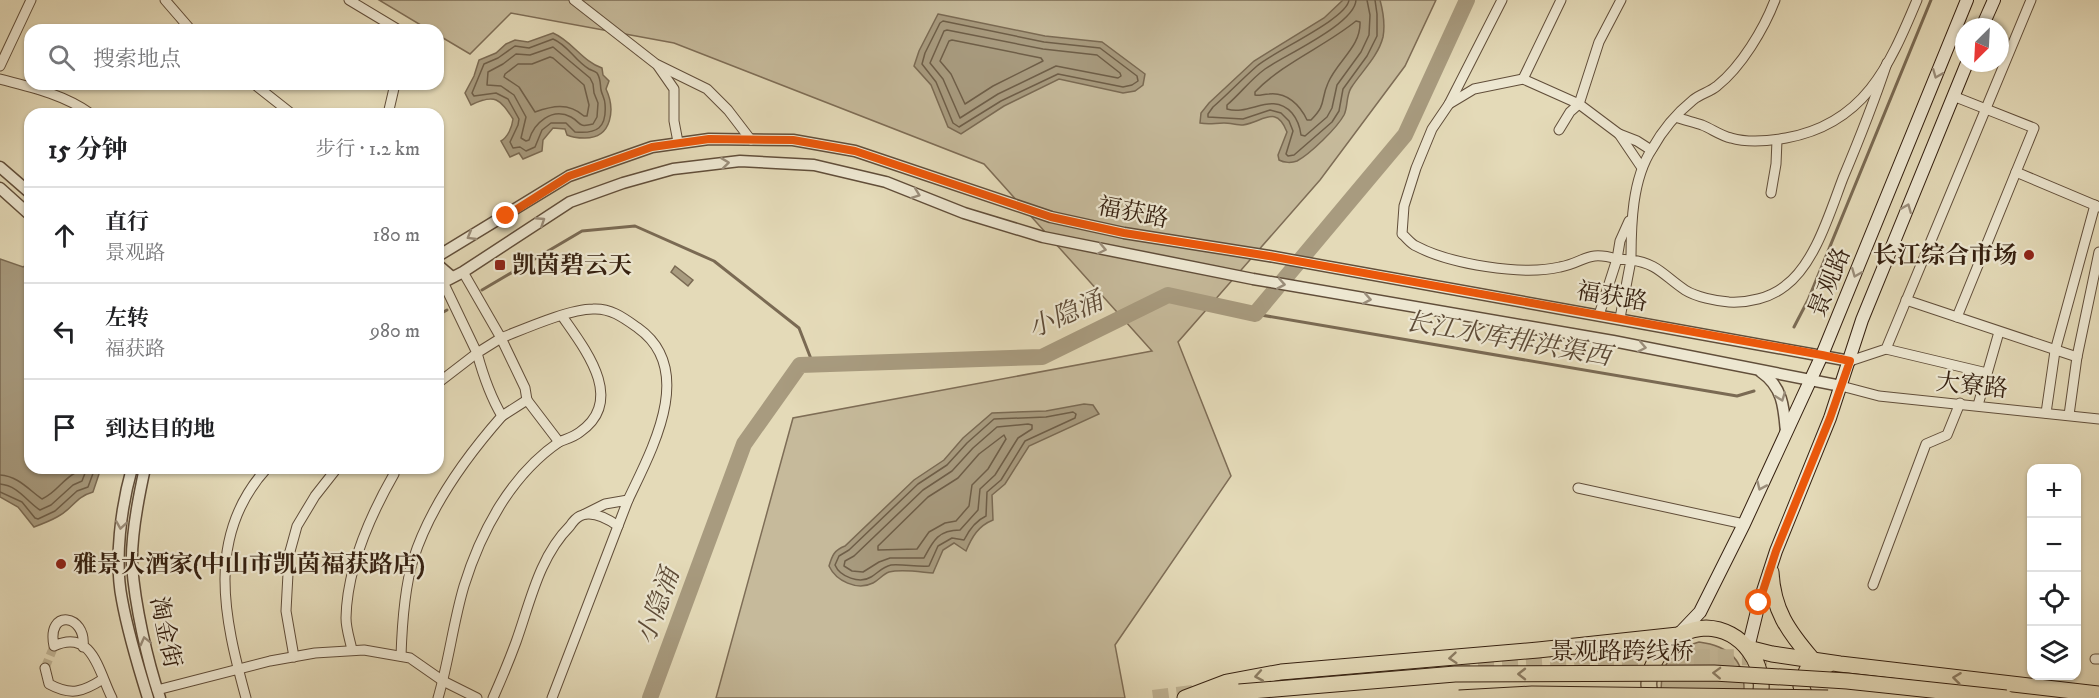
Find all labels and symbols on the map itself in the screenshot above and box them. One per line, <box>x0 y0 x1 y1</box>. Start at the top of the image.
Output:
north arrow <box>1955 18 2009 72</box>
one-way arrow <box>1932 67 1944 78</box>
one-way arrow <box>720 157 730 170</box>
one-way arrow <box>909 187 920 199</box>
street label: 福获路 <box>1095 191 1171 235</box>
route end <box>492 202 518 228</box>
one-way arrow <box>1900 203 1913 214</box>
one-way arrow <box>535 216 545 228</box>
one-way arrow <box>467 229 477 241</box>
place label: 长江综合市场 <box>1873 241 2017 271</box>
one-way arrow <box>1097 242 1107 255</box>
street label: 景观路 <box>1803 243 1857 321</box>
marker: 长江综合市场 <box>2022 248 2036 262</box>
place label: 凯茵碧云天 <box>512 251 632 281</box>
marker: 凯茵碧云天 <box>493 258 507 272</box>
one-way arrow <box>1851 267 1863 278</box>
street label: 福获路 <box>1574 276 1650 318</box>
one-way arrow <box>1277 278 1286 290</box>
water label: 小隐涌 <box>1023 284 1111 346</box>
one-way arrow <box>1362 292 1372 305</box>
water label: 长江水库排洪渠西 <box>1402 305 1617 374</box>
one-way arrow <box>1637 340 1647 353</box>
street label: 大寮路 <box>1935 367 2009 405</box>
one-way arrow <box>1773 391 1786 402</box>
one-way arrow <box>1757 479 1769 490</box>
one-way arrow <box>115 521 127 530</box>
place label: 雅景大酒家(中山市凯茵福获路店) <box>73 550 425 580</box>
marker: 雅景大酒家(中山市凯茵福获路店) <box>54 557 68 571</box>
water label: 小隐涌 <box>630 561 688 649</box>
route start <box>1745 589 1771 615</box>
street label: 淘金街 <box>143 594 187 671</box>
one-way arrow <box>140 637 152 647</box>
street label: 景观路跨线桥 <box>1550 637 1694 667</box>
one-way arrow <box>1449 651 1458 664</box>
one-way arrow <box>1713 667 1722 680</box>
one-way arrow <box>1518 668 1527 680</box>
one-way arrow <box>1254 669 1264 682</box>
one-way arrow <box>1953 672 1962 685</box>

